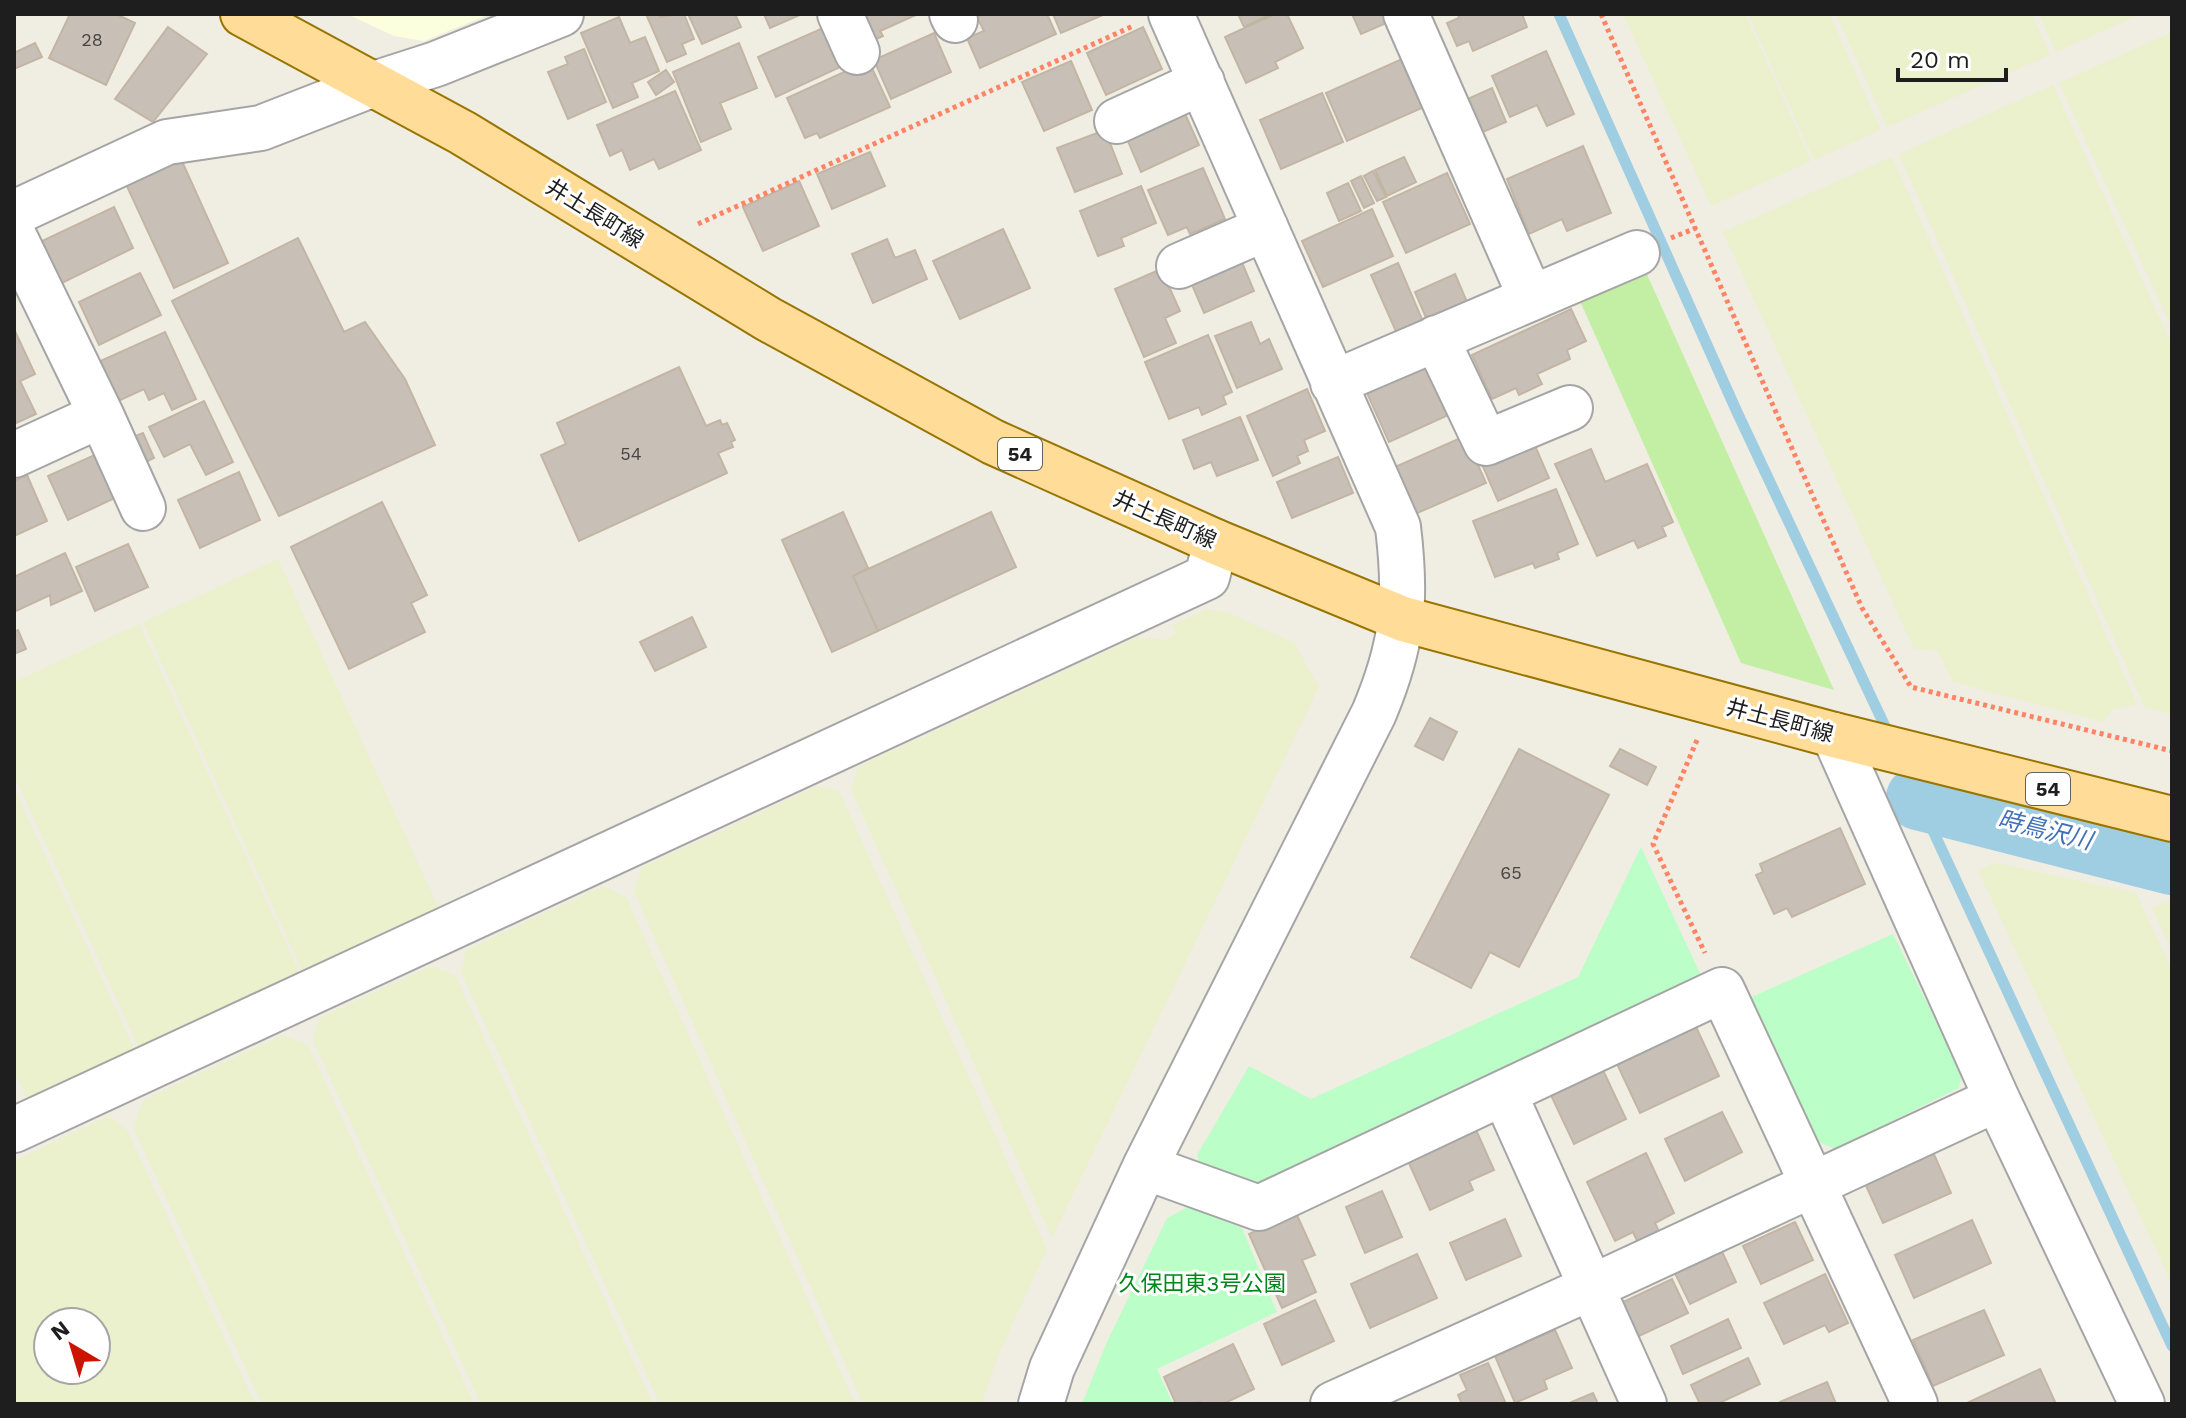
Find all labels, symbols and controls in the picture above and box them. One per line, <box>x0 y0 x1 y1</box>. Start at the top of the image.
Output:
house number: 28 <box>81 29 103 50</box>
scale bar <box>1898 32 2006 82</box>
text: 20 m <box>1910 46 1970 74</box>
street label: 井土長町線 <box>541 174 648 253</box>
road number: 54 <box>998 438 1042 470</box>
house number: 54 <box>620 443 642 464</box>
street label: 井土長町線 <box>1109 486 1220 553</box>
street label: 井土長町線 <box>1724 694 1836 747</box>
road number: 54 <box>2026 773 2070 805</box>
water label: 時鳥沢川 <box>1995 805 2098 856</box>
house number: 65 <box>1500 862 1522 883</box>
park label: 久保田東3号公園 <box>1119 1271 1285 1296</box>
north arrow <box>32 1306 112 1386</box>
text: N <box>46 1316 74 1346</box>

